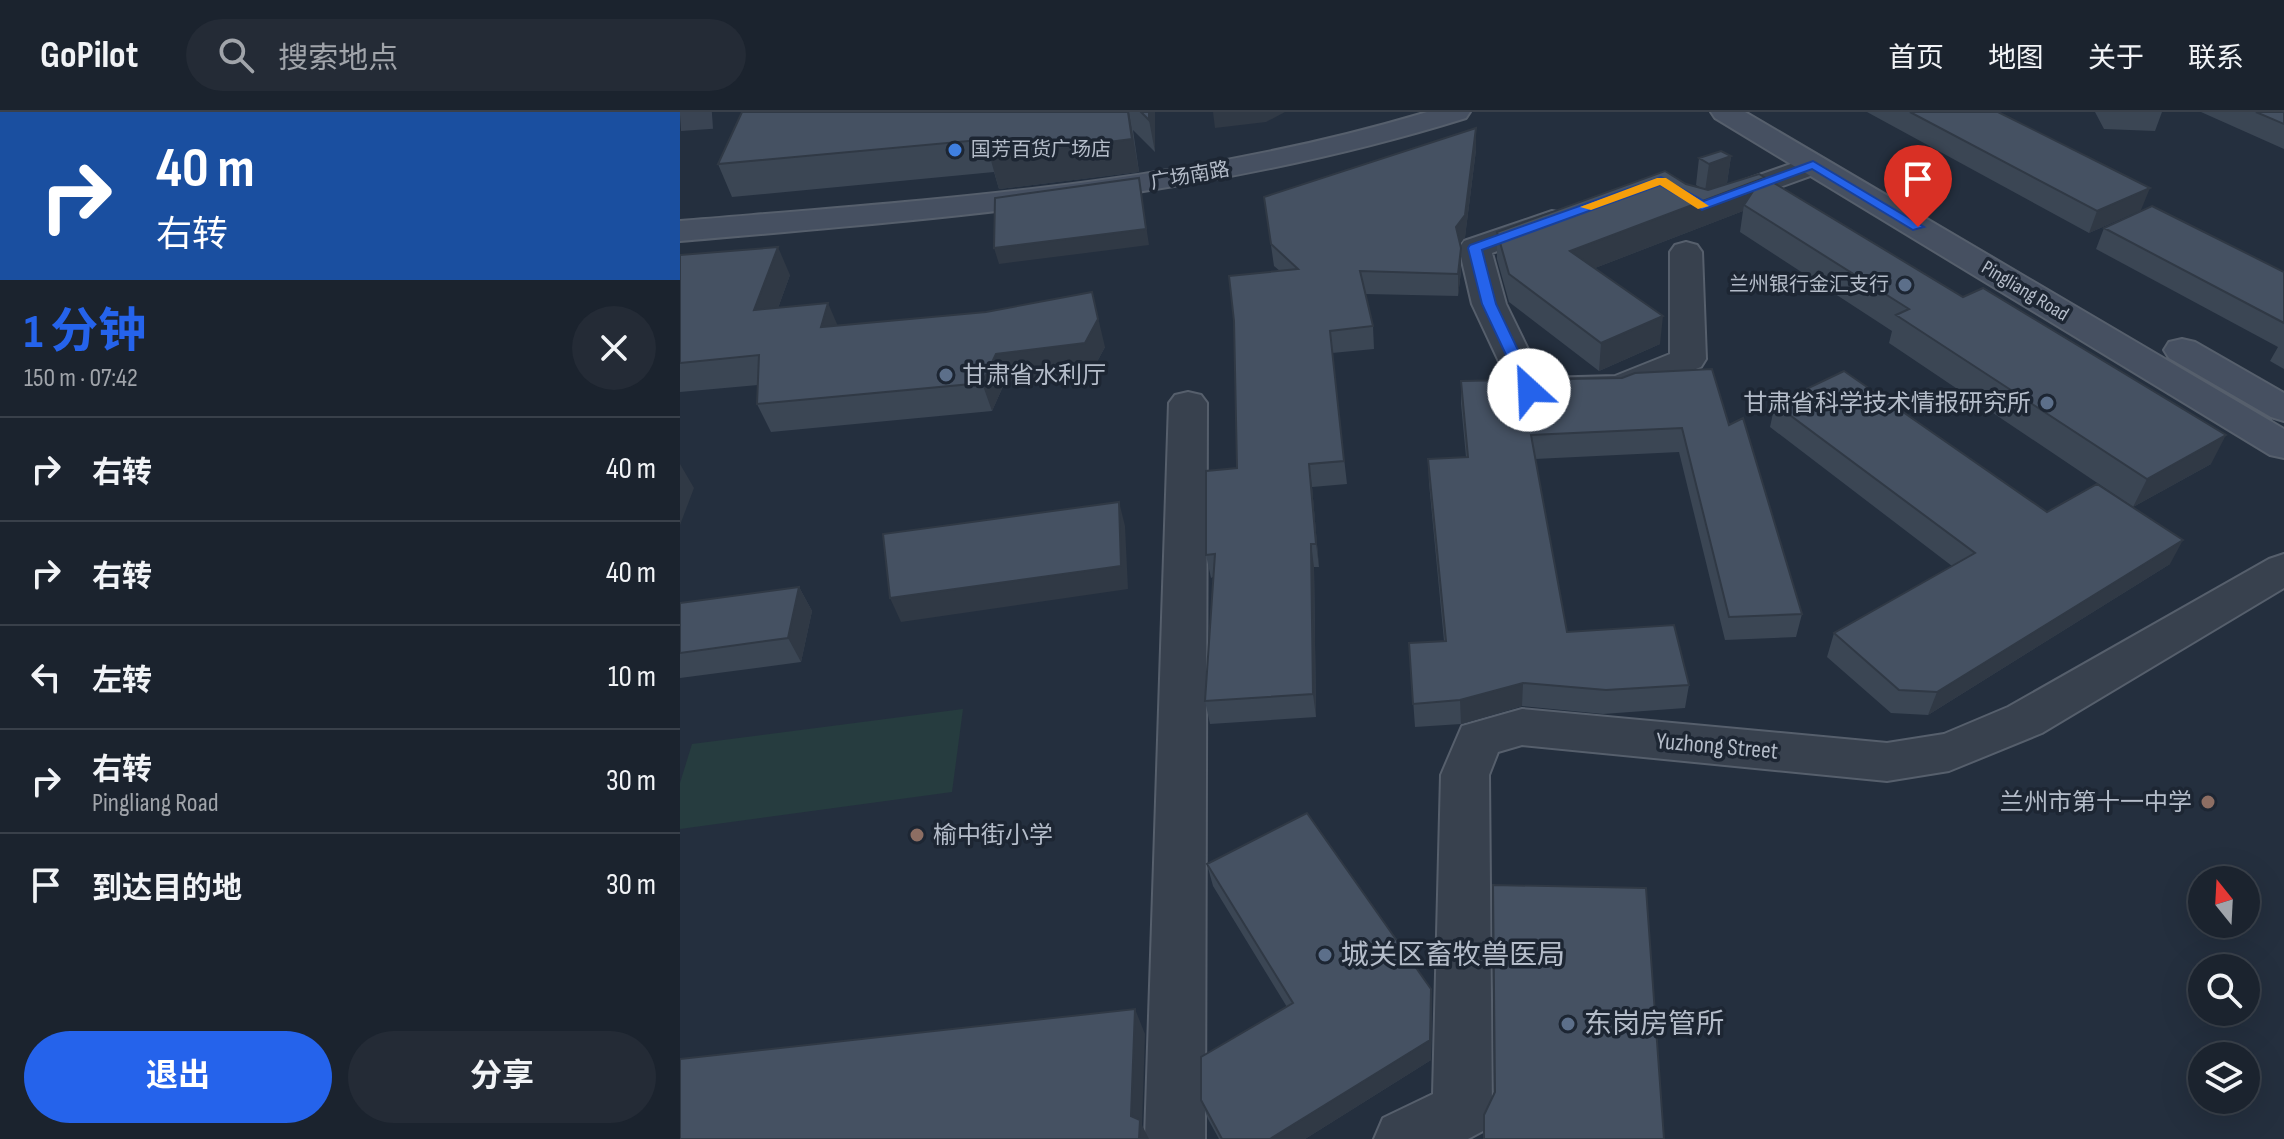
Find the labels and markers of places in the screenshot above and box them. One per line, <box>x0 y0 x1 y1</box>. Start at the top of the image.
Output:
place label: 国芳百货广场店 <box>971 138 1111 162</box>
marker: 国芳百货广场店 <box>946 141 964 159</box>
pin <box>1884 145 1952 227</box>
place label: 兰州银行金汇支行 <box>1729 273 1889 297</box>
marker: 兰州银行金汇支行 <box>1896 276 1914 294</box>
place label: 甘肃省水利厅 <box>962 361 1106 390</box>
marker: 甘肃省水利厅 <box>937 366 955 384</box>
place label: 甘肃省科学技术情报研究所 <box>1743 389 2031 418</box>
marker: 甘肃省科学技术情报研究所 <box>2038 394 2056 412</box>
place label: 兰州市第十一中学 <box>2000 788 2192 817</box>
marker: 兰州市第十一中学 <box>2199 793 2217 811</box>
place label: 榆中街小学 <box>933 821 1053 850</box>
marker: 榆中街小学 <box>908 826 926 844</box>
place label: 城关区畜牧兽医局 <box>1341 939 1565 972</box>
marker: 城关区畜牧兽医局 <box>1316 946 1334 964</box>
place label: 东岗房管所 <box>1584 1008 1724 1041</box>
marker: 东岗房管所 <box>1559 1015 1577 1033</box>

